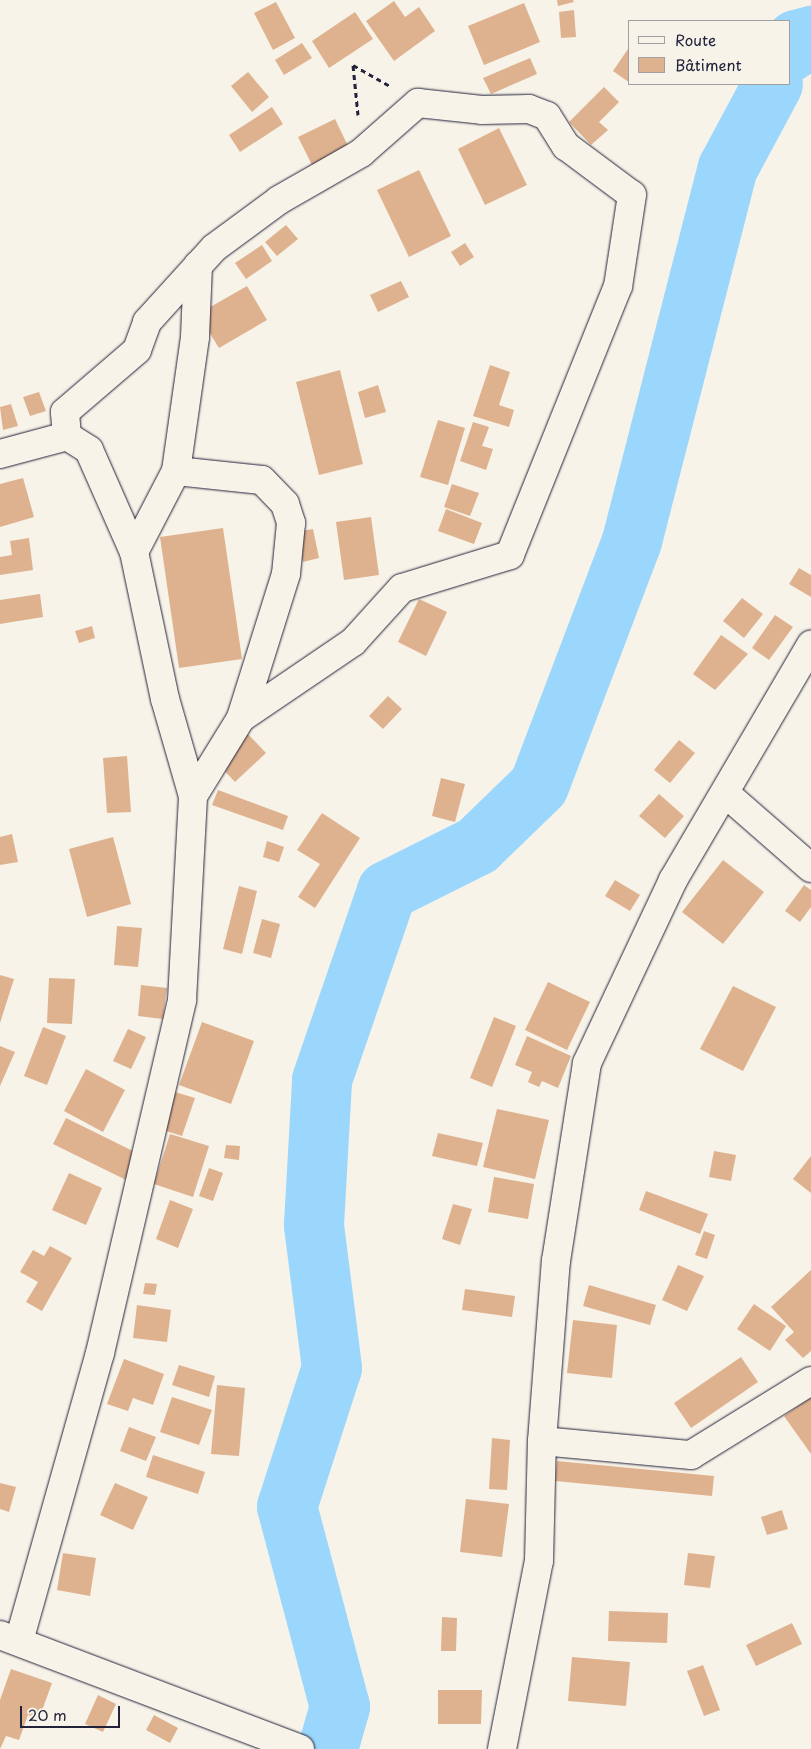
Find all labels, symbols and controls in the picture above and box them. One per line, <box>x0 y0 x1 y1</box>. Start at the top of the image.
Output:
legend <box>628 20 791 85</box>
text: Route <box>675 28 716 51</box>
text: Bâtiment <box>675 53 742 76</box>
scale bar <box>22 1696 122 1728</box>
text: 20 m <box>28 1703 67 1726</box>

